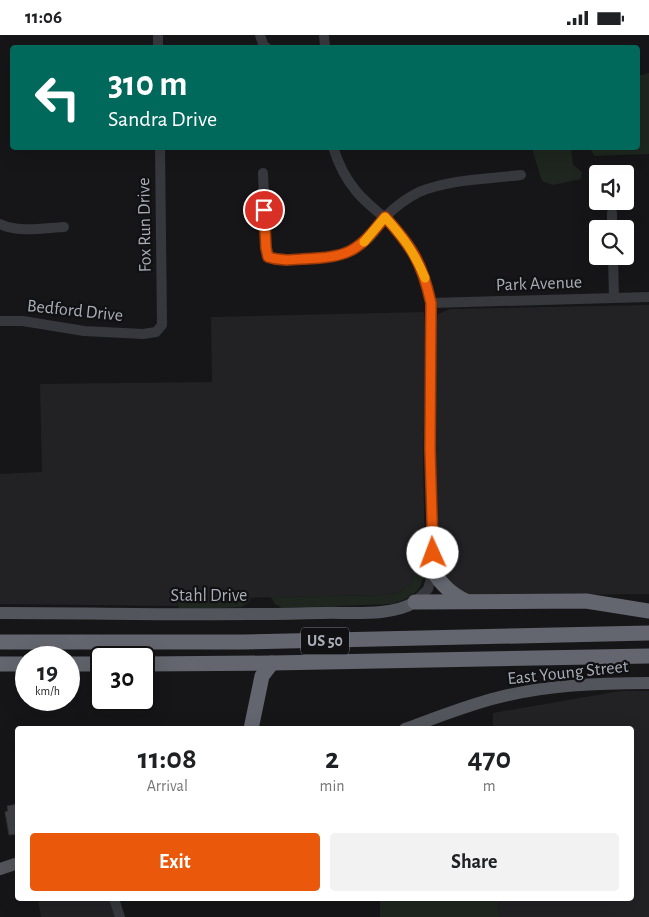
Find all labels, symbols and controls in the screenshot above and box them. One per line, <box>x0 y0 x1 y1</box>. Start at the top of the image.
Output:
text: 11:06 <box>25 8 62 27</box>
icon: left <box>25 65 90 130</box>
text: 310 m <box>108 67 187 102</box>
text: Sandra Drive <box>108 108 217 130</box>
map controls <box>589 165 634 265</box>
button: sound <box>589 165 634 210</box>
street label: Fox Run Drive <box>135 177 155 273</box>
pin <box>243 189 285 231</box>
icon: arrive <box>250 196 278 224</box>
button: search <box>589 220 634 265</box>
street label: Park Avenue <box>495 273 583 295</box>
street label: Bedford Drive <box>26 297 124 325</box>
position arrow <box>406 526 458 578</box>
street label: Stahl Drive <box>171 587 247 605</box>
road number: US 50 <box>301 627 349 655</box>
speed limit sign: 30 <box>90 646 155 711</box>
street label: East Young Street <box>507 658 630 688</box>
text: 19 <box>37 660 58 685</box>
text: km/h <box>35 685 60 697</box>
text: 11:08 <box>138 744 197 774</box>
text: 2 <box>325 744 339 774</box>
text: 470 <box>467 744 511 774</box>
text: Arrival <box>147 778 188 794</box>
text: min <box>320 778 345 794</box>
text: m <box>483 778 496 794</box>
button: Exit <box>30 833 320 891</box>
button: Share <box>330 833 619 891</box>

